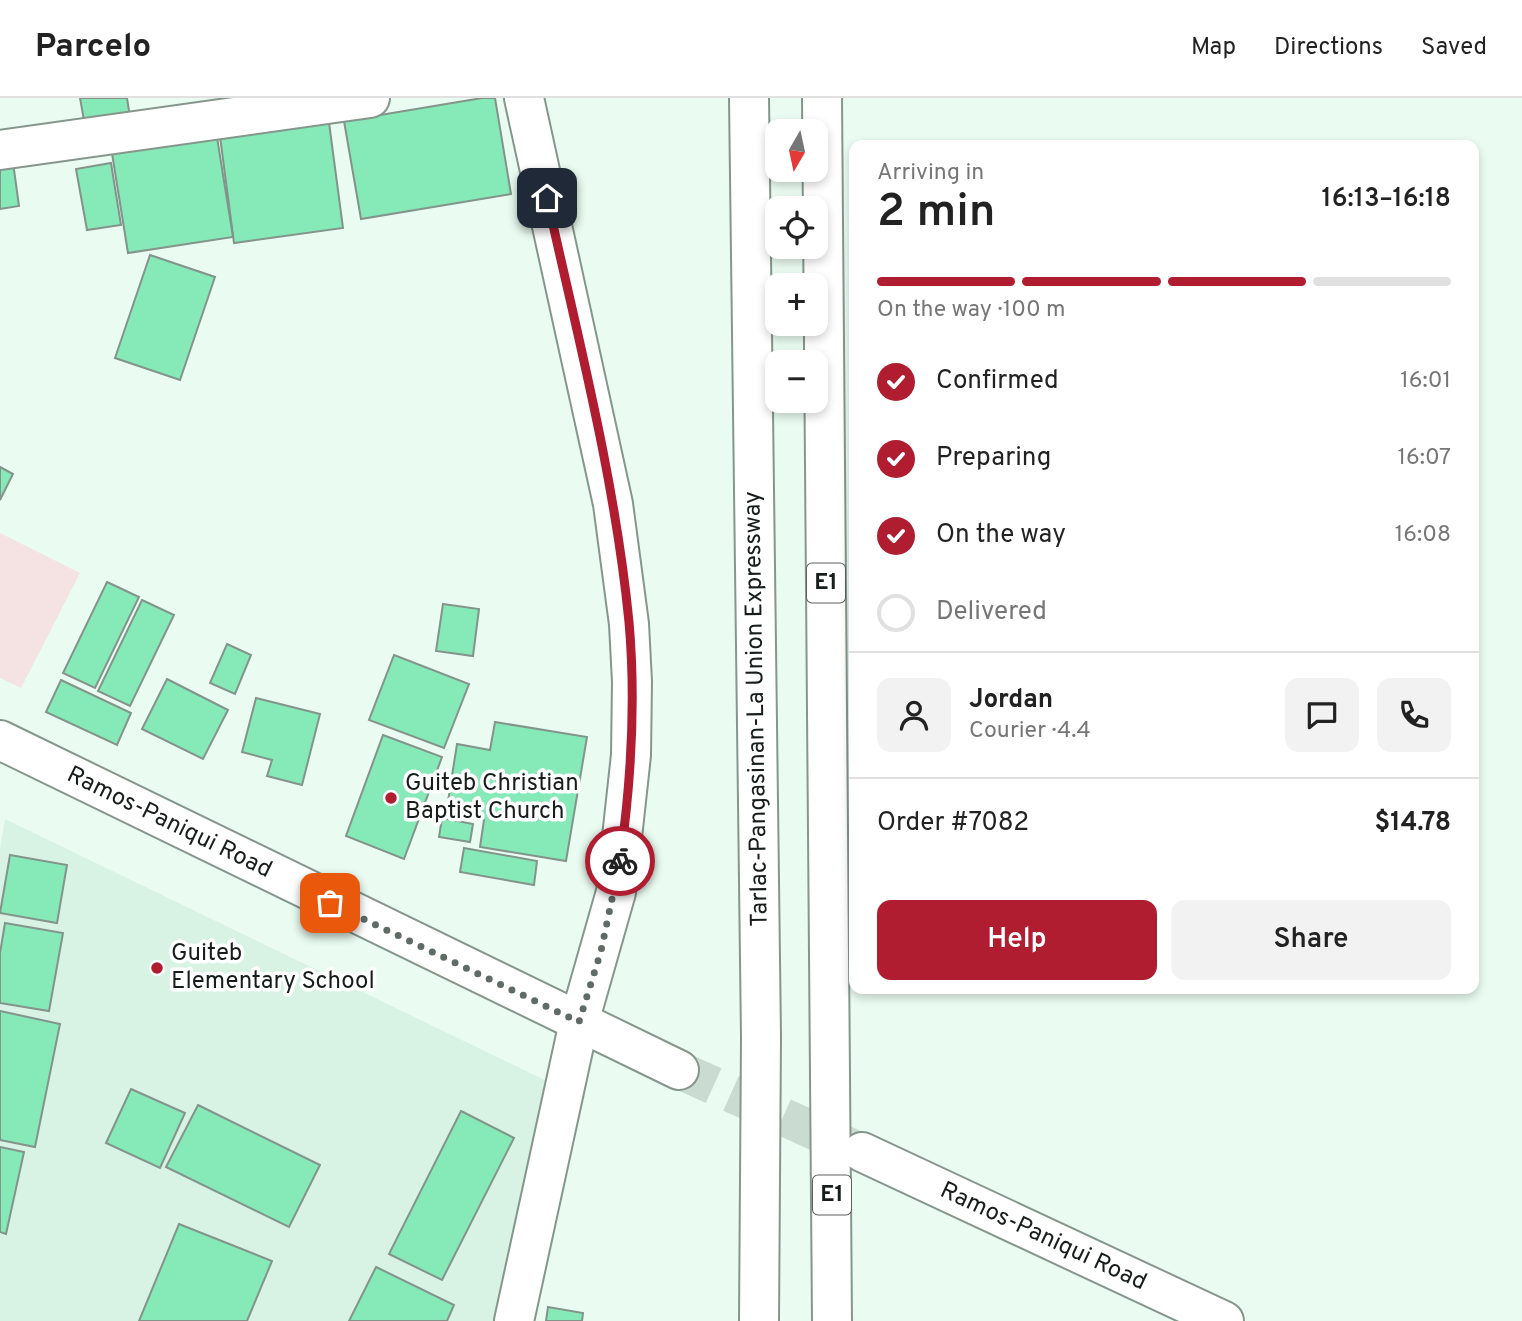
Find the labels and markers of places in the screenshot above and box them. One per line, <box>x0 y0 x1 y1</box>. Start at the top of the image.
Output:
pin <box>517 168 577 228</box>
place label: Guiteb Christian Baptist Church <box>405 769 579 827</box>
marker: Guiteb Christian Baptist Church <box>383 790 399 806</box>
pin <box>300 873 360 933</box>
place label: Guiteb Elementary School <box>171 939 375 997</box>
marker: Guiteb Elementary School <box>149 960 165 976</box>

